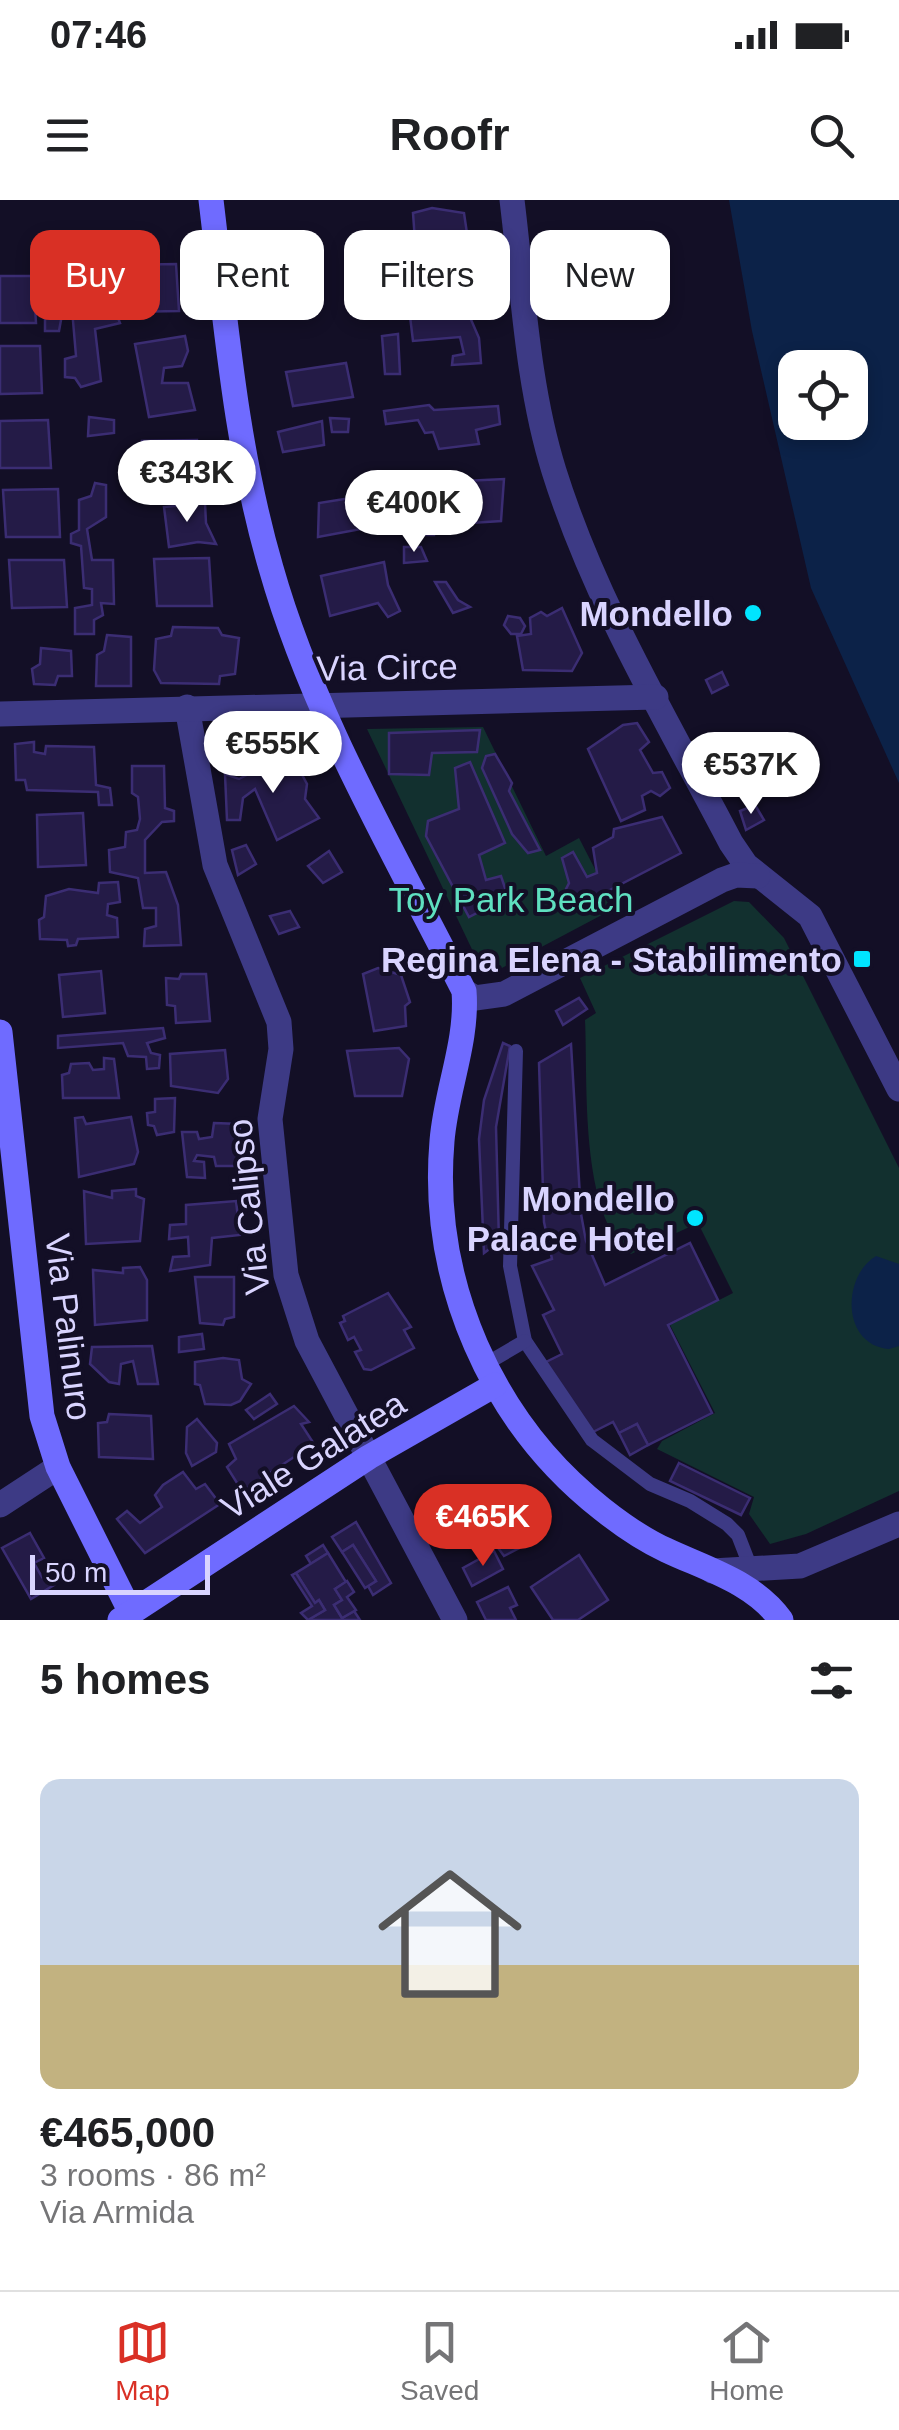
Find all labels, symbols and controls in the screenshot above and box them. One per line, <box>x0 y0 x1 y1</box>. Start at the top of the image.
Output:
text: 07:46 <box>50 14 147 56</box>
icon: menu <box>40 108 95 163</box>
icon: search <box>804 108 859 163</box>
text: Roofr <box>390 109 509 160</box>
chip: Buy <box>30 230 160 320</box>
chip: Rent <box>180 230 324 320</box>
chip: Filters <box>344 230 510 320</box>
chip: New <box>530 230 670 320</box>
map controls <box>778 350 868 440</box>
button: locate <box>778 350 868 440</box>
pin: €343K <box>117 440 257 525</box>
text: €343K <box>140 454 234 490</box>
pin: €400K <box>344 470 484 555</box>
text: €400K <box>367 484 461 520</box>
place label: Mondello <box>579 594 733 633</box>
marker: Mondello <box>742 602 764 624</box>
street label: Via Circe <box>316 646 458 688</box>
pin: €555K <box>203 711 343 796</box>
text: €555K <box>226 725 320 761</box>
pin: €537K <box>681 732 821 817</box>
text: €537K <box>704 746 798 782</box>
park label: Toy Park Beach <box>388 880 634 919</box>
place label: Regina Elena - Stabilimento <box>381 940 842 979</box>
marker: Regina Elena - Stabilimento <box>851 948 873 970</box>
street label: Via Calipso <box>219 1117 277 1297</box>
place label: Mondello Palace Hotel <box>467 1179 675 1258</box>
marker: Mondello Palace Hotel <box>684 1207 706 1229</box>
street label: Via Palinuro <box>38 1231 100 1423</box>
street label: Viale Galatea <box>214 1383 413 1527</box>
pin: €465K <box>413 1484 553 1569</box>
text: €465K <box>436 1498 530 1534</box>
scale bar <box>30 1550 210 1594</box>
text: 50 m <box>45 1557 107 1588</box>
icon: filters <box>804 1653 859 1708</box>
text: 5 homes <box>40 1656 210 1703</box>
icon: home <box>360 1844 540 2024</box>
text: €465,000 <box>40 2109 215 2156</box>
text: 3 rooms · 86 m² <box>40 2157 266 2193</box>
text: Via Armida <box>40 2194 194 2230</box>
tab: Map <box>115 2315 170 2407</box>
tab: Saved <box>400 2315 479 2407</box>
tab: Home <box>709 2315 784 2407</box>

